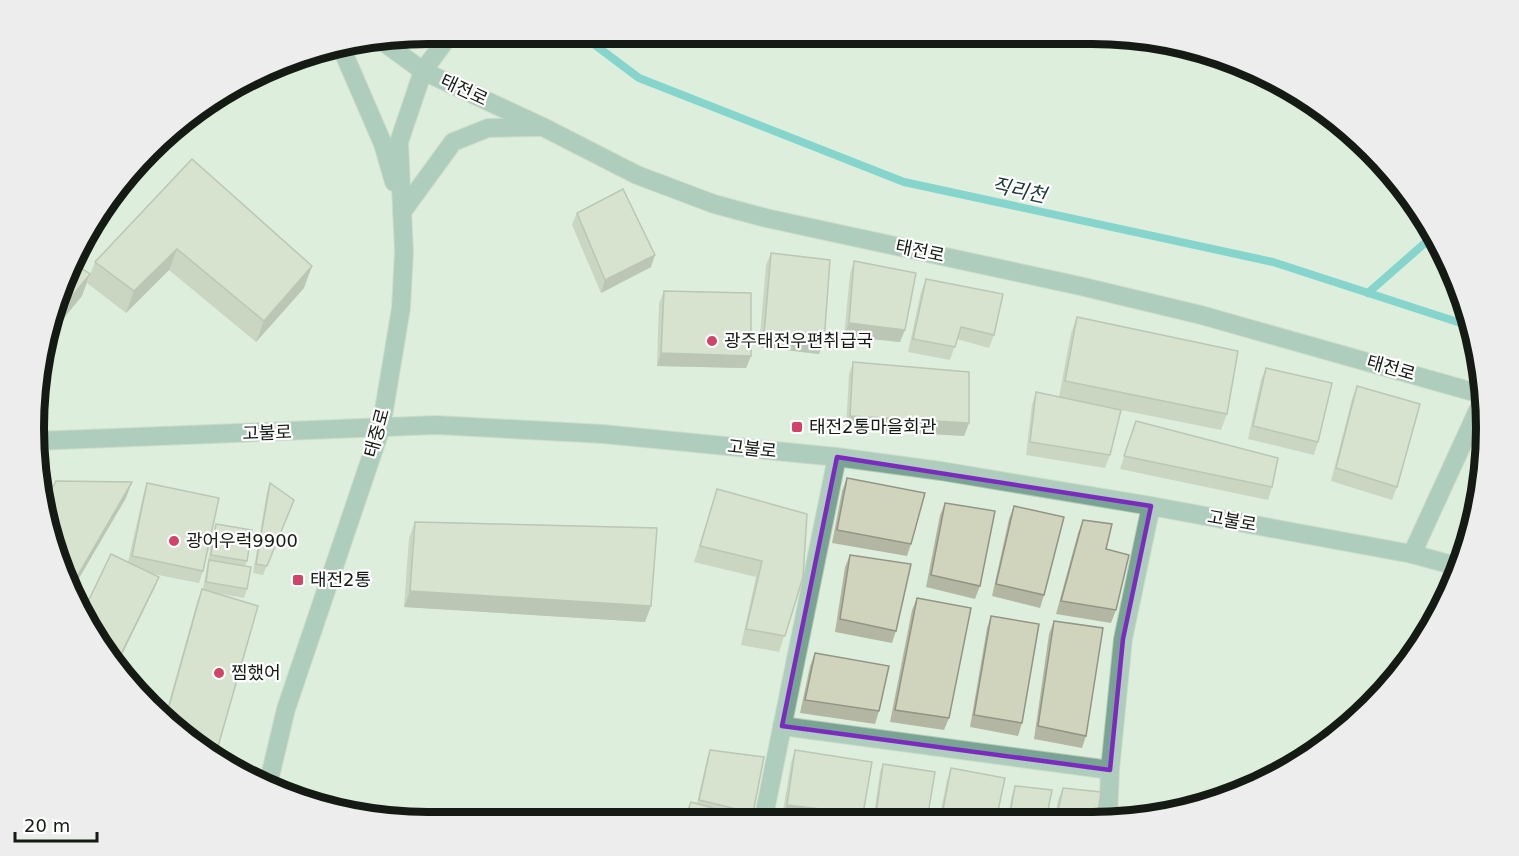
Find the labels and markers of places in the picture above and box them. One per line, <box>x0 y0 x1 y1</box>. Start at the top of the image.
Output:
place label: 광주태전우편취급국 <box>724 330 873 351</box>
marker: 광주태전우편취급국 <box>705 334 719 348</box>
place label: 태전2통마을회관 <box>809 416 937 437</box>
marker: 태전2통마을회관 <box>790 420 804 434</box>
place label: 광어우럭9900 <box>186 530 298 551</box>
marker: 광어우럭9900 <box>167 534 181 548</box>
place label: 태전2통 <box>310 569 371 590</box>
marker: 태전2통 <box>291 573 305 587</box>
place label: 찜했어 <box>231 662 281 683</box>
marker: 찜했어 <box>212 666 226 680</box>

